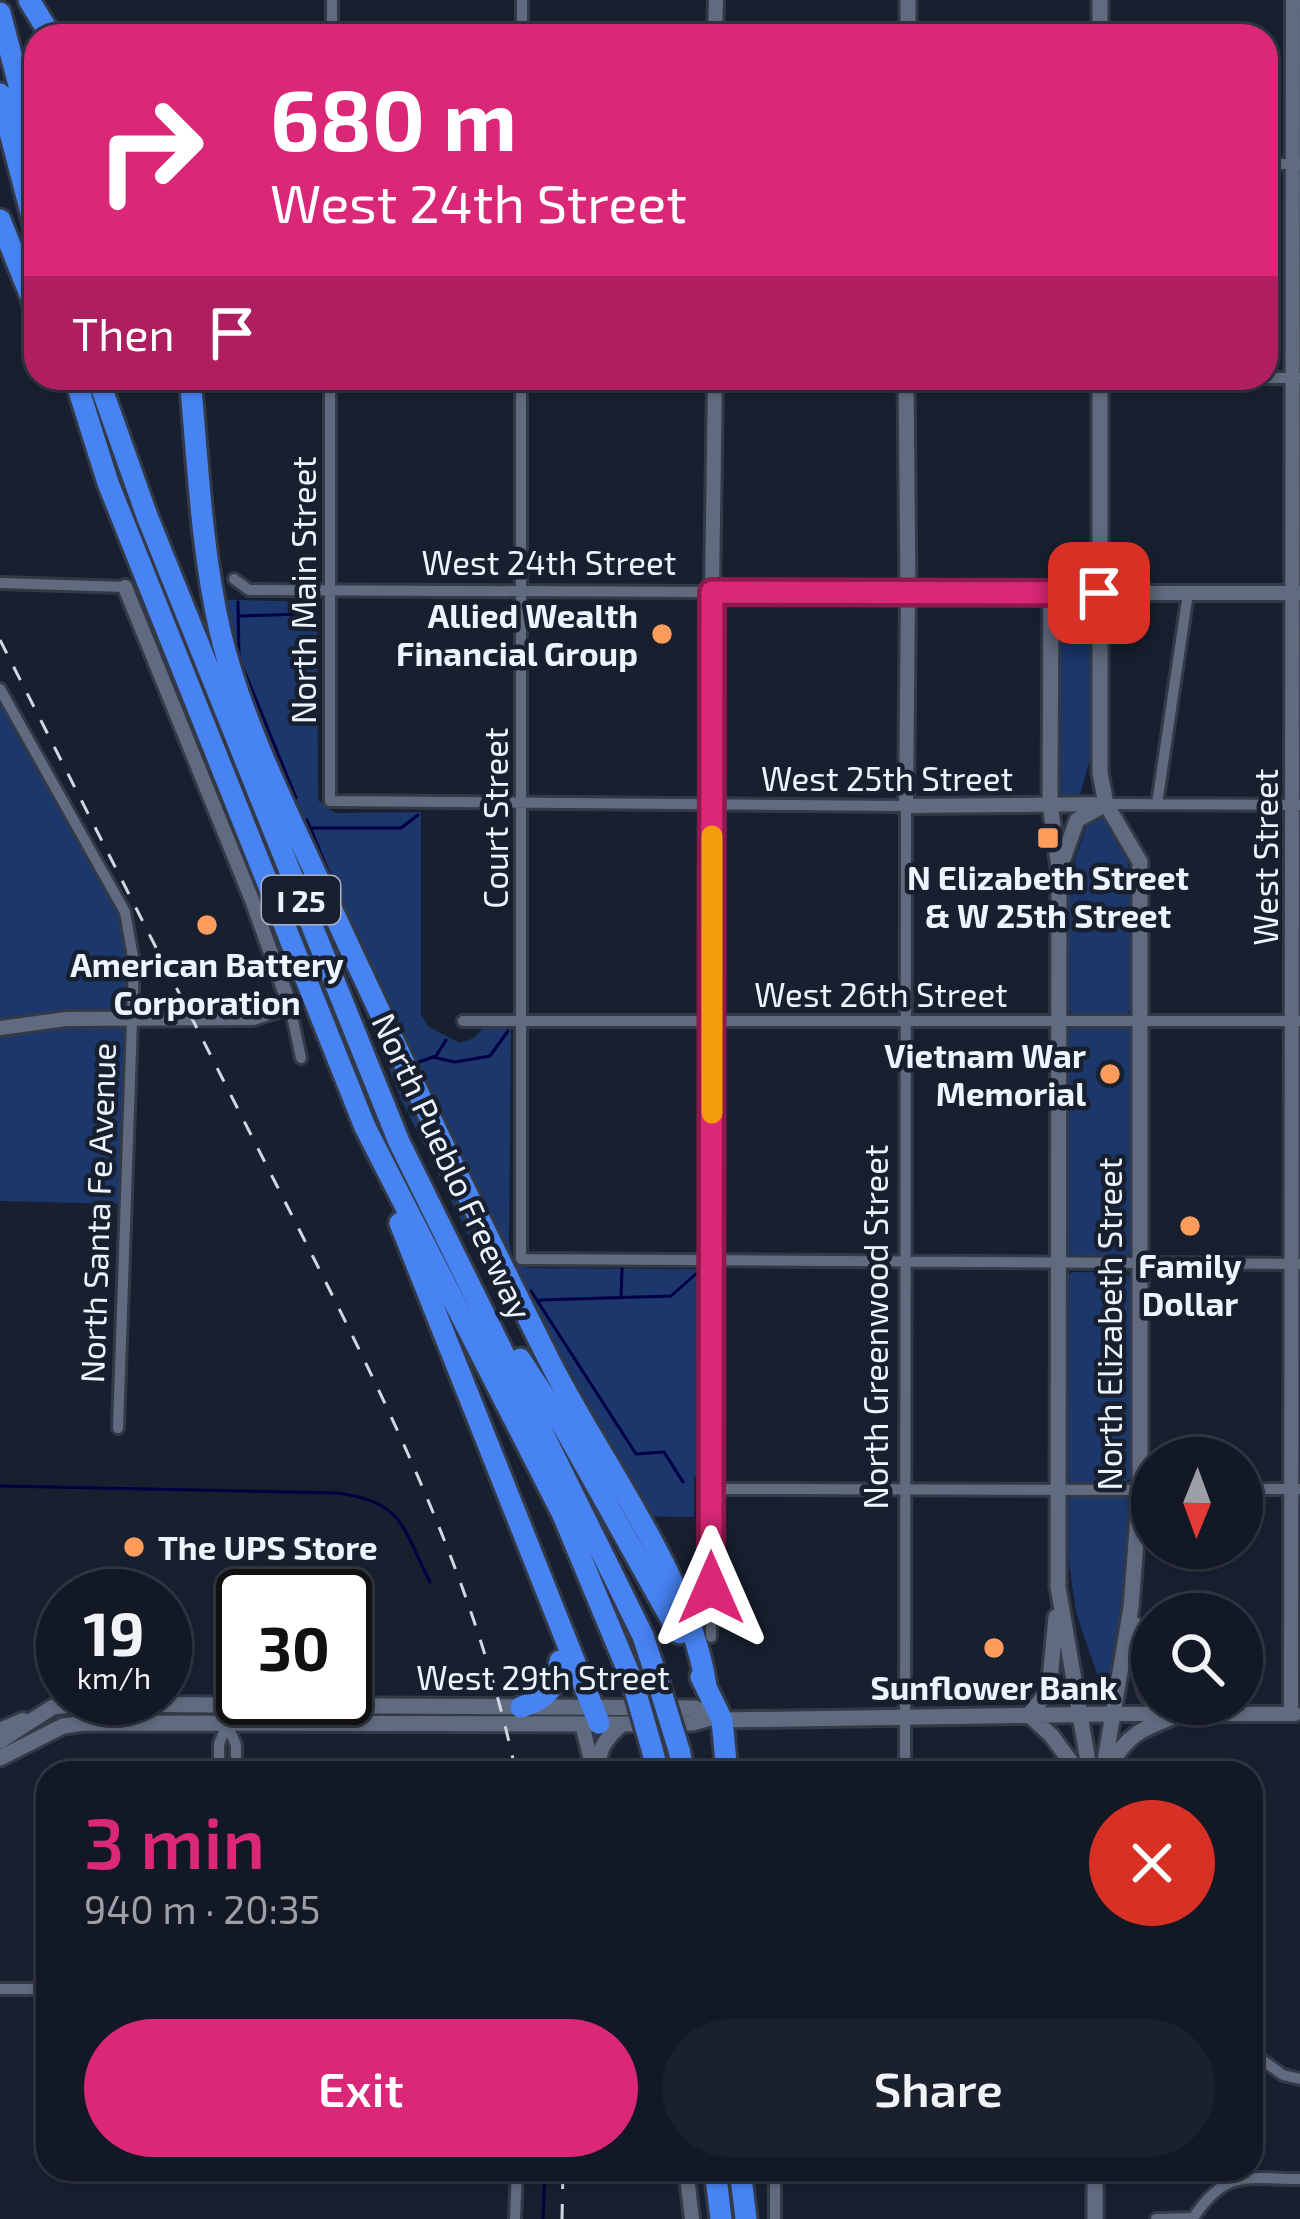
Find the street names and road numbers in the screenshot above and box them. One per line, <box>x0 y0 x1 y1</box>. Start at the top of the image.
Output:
street label: North Main Street <box>283 456 323 724</box>
street label: West 24th Street <box>422 542 676 582</box>
street label: Court Street <box>475 727 515 909</box>
street label: West 25th Street <box>761 758 1013 798</box>
street label: West Street <box>1245 769 1285 945</box>
road number: I 25 <box>262 876 340 924</box>
street label: West 26th Street <box>754 974 1008 1014</box>
street label: North Pueblo Freeway <box>364 1007 542 1325</box>
street label: North Santa Fe Avenue <box>71 1042 123 1384</box>
street label: North Greenwood Street <box>855 1144 895 1510</box>
street label: North Elizabeth Street <box>1089 1157 1129 1491</box>
street label: West 29th Street <box>416 1657 670 1697</box>

